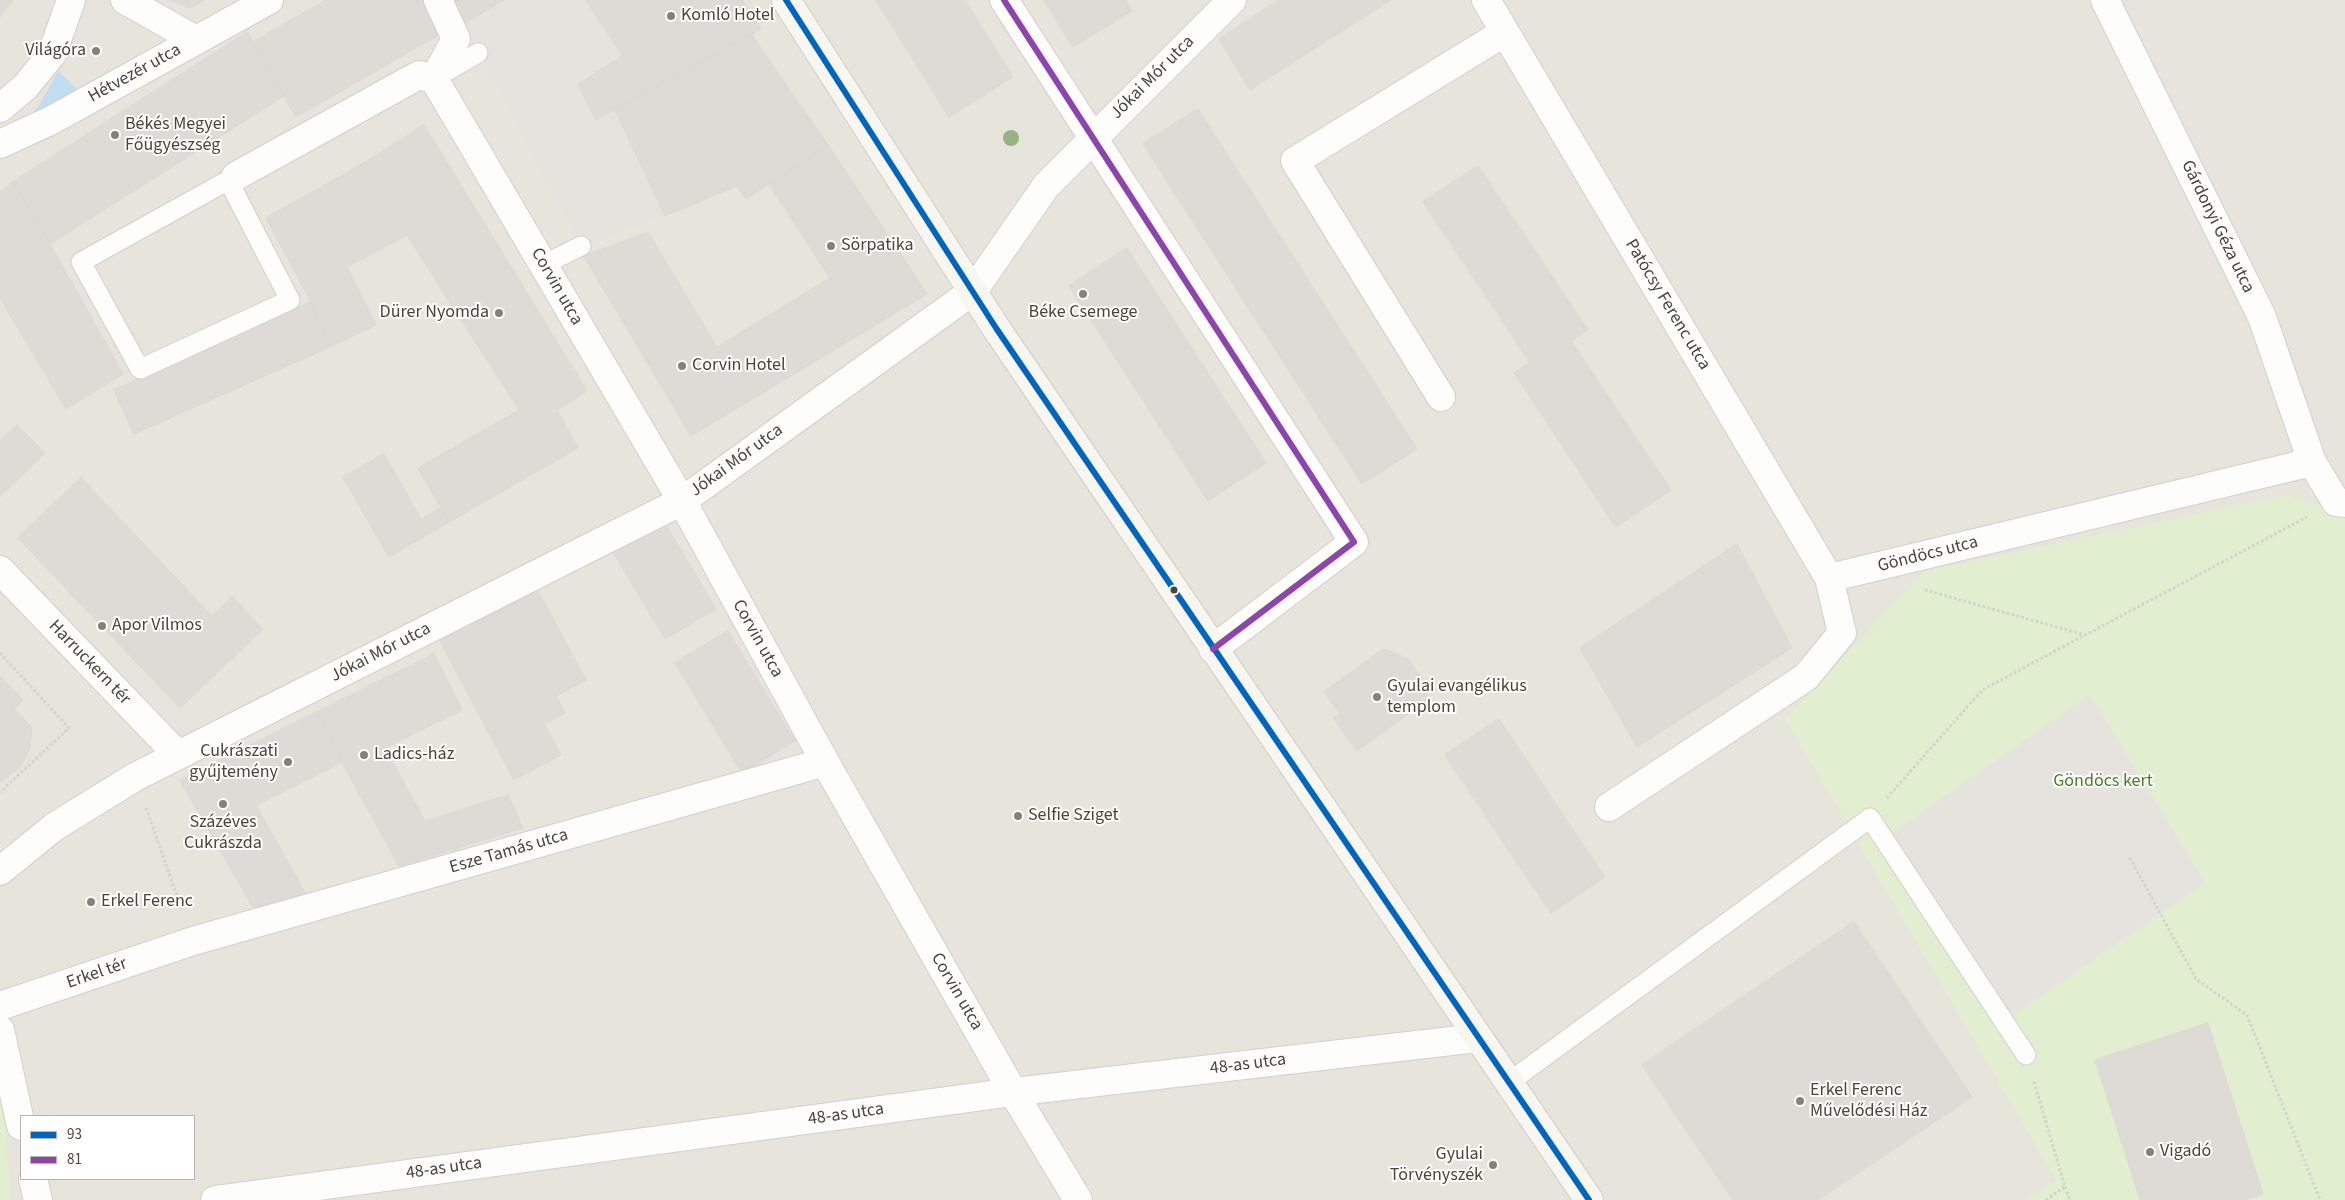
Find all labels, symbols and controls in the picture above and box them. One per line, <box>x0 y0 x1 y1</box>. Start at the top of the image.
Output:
place label: Komló Hotel <box>681 5 774 27</box>
marker: Komló Hotel <box>665 10 677 22</box>
street label: Jókai Mór utca <box>1107 32 1199 124</box>
place label: Világóra <box>25 40 86 62</box>
street label: Hétvezér utca <box>85 40 185 108</box>
marker: Világóra <box>90 45 102 57</box>
place label: Békés Megyei Főügyészség <box>125 114 226 156</box>
marker: Békés Megyei Főügyészség <box>109 129 121 141</box>
street label: Gárdonyi Géza utca <box>2176 157 2258 297</box>
place label: Sörpatika <box>841 235 913 257</box>
street label: Patócsy Ferenc utca <box>1619 236 1715 374</box>
marker: Sörpatika <box>825 240 837 252</box>
street label: Corvin utca <box>525 244 587 330</box>
marker: Béke Csemege <box>1077 288 1089 300</box>
place label: Dürer Nyomda <box>380 302 489 324</box>
place label: Béke Csemege <box>1029 302 1137 324</box>
marker: Dürer Nyomda <box>493 307 505 319</box>
place label: Corvin Hotel <box>692 355 786 377</box>
marker: Corvin Hotel <box>676 360 688 372</box>
street label: Jókai Mór utca <box>686 420 788 502</box>
street label: Göndöcs utca <box>1876 532 1980 578</box>
unlabelled marker <box>1169 585 1179 595</box>
street label: Corvin utca <box>727 596 787 682</box>
place label: Apor Vilmos <box>112 615 202 637</box>
street label: Harruckern tér <box>43 616 135 710</box>
street label: Jókai Mór utca <box>327 618 435 688</box>
marker: Apor Vilmos <box>96 620 108 632</box>
place label: Gyulai evangélikus templom <box>1387 676 1527 719</box>
marker: Gyulai evangélikus templom <box>1371 691 1383 703</box>
place label: Cukrászati gyűjtemény <box>189 741 278 784</box>
place label: Ladics-ház <box>374 744 454 766</box>
marker: Ladics-ház <box>358 749 370 761</box>
marker: Cukrászati gyűjtemény <box>282 756 294 768</box>
park label: Göndöcs kert <box>2053 771 2153 793</box>
marker: Százéves Cukrászda <box>217 798 229 810</box>
place label: Selfie Sziget <box>1028 805 1119 827</box>
marker: Selfie Sziget <box>1012 810 1024 822</box>
place label: Százéves Cukrászda <box>184 812 262 854</box>
street label: Esze Tamás utca <box>447 825 571 879</box>
place label: Erkel Ferenc <box>101 891 193 913</box>
marker: Erkel Ferenc <box>85 896 97 908</box>
street label: Corvin utca <box>925 949 987 1035</box>
street label: Erkel tér <box>64 954 130 994</box>
street label: 48-as utca <box>1209 1050 1287 1080</box>
place label: Erkel Ferenc Művelődési Ház <box>1810 1080 1927 1122</box>
marker: Erkel Ferenc Művelődési Ház <box>1794 1095 1806 1107</box>
street label: 48-as utca <box>807 1099 885 1131</box>
legend <box>20 1115 195 1180</box>
text: 93 <box>67 1124 82 1145</box>
place label: Vigadó <box>2160 1141 2211 1163</box>
place label: Gyulai Törvényszék <box>1390 1144 1483 1186</box>
marker: Vigadó <box>2144 1146 2156 1158</box>
text: 81 <box>67 1149 82 1170</box>
street label: 48-as utca <box>405 1153 483 1185</box>
marker: Gyulai Törvényszék <box>1487 1159 1499 1171</box>

